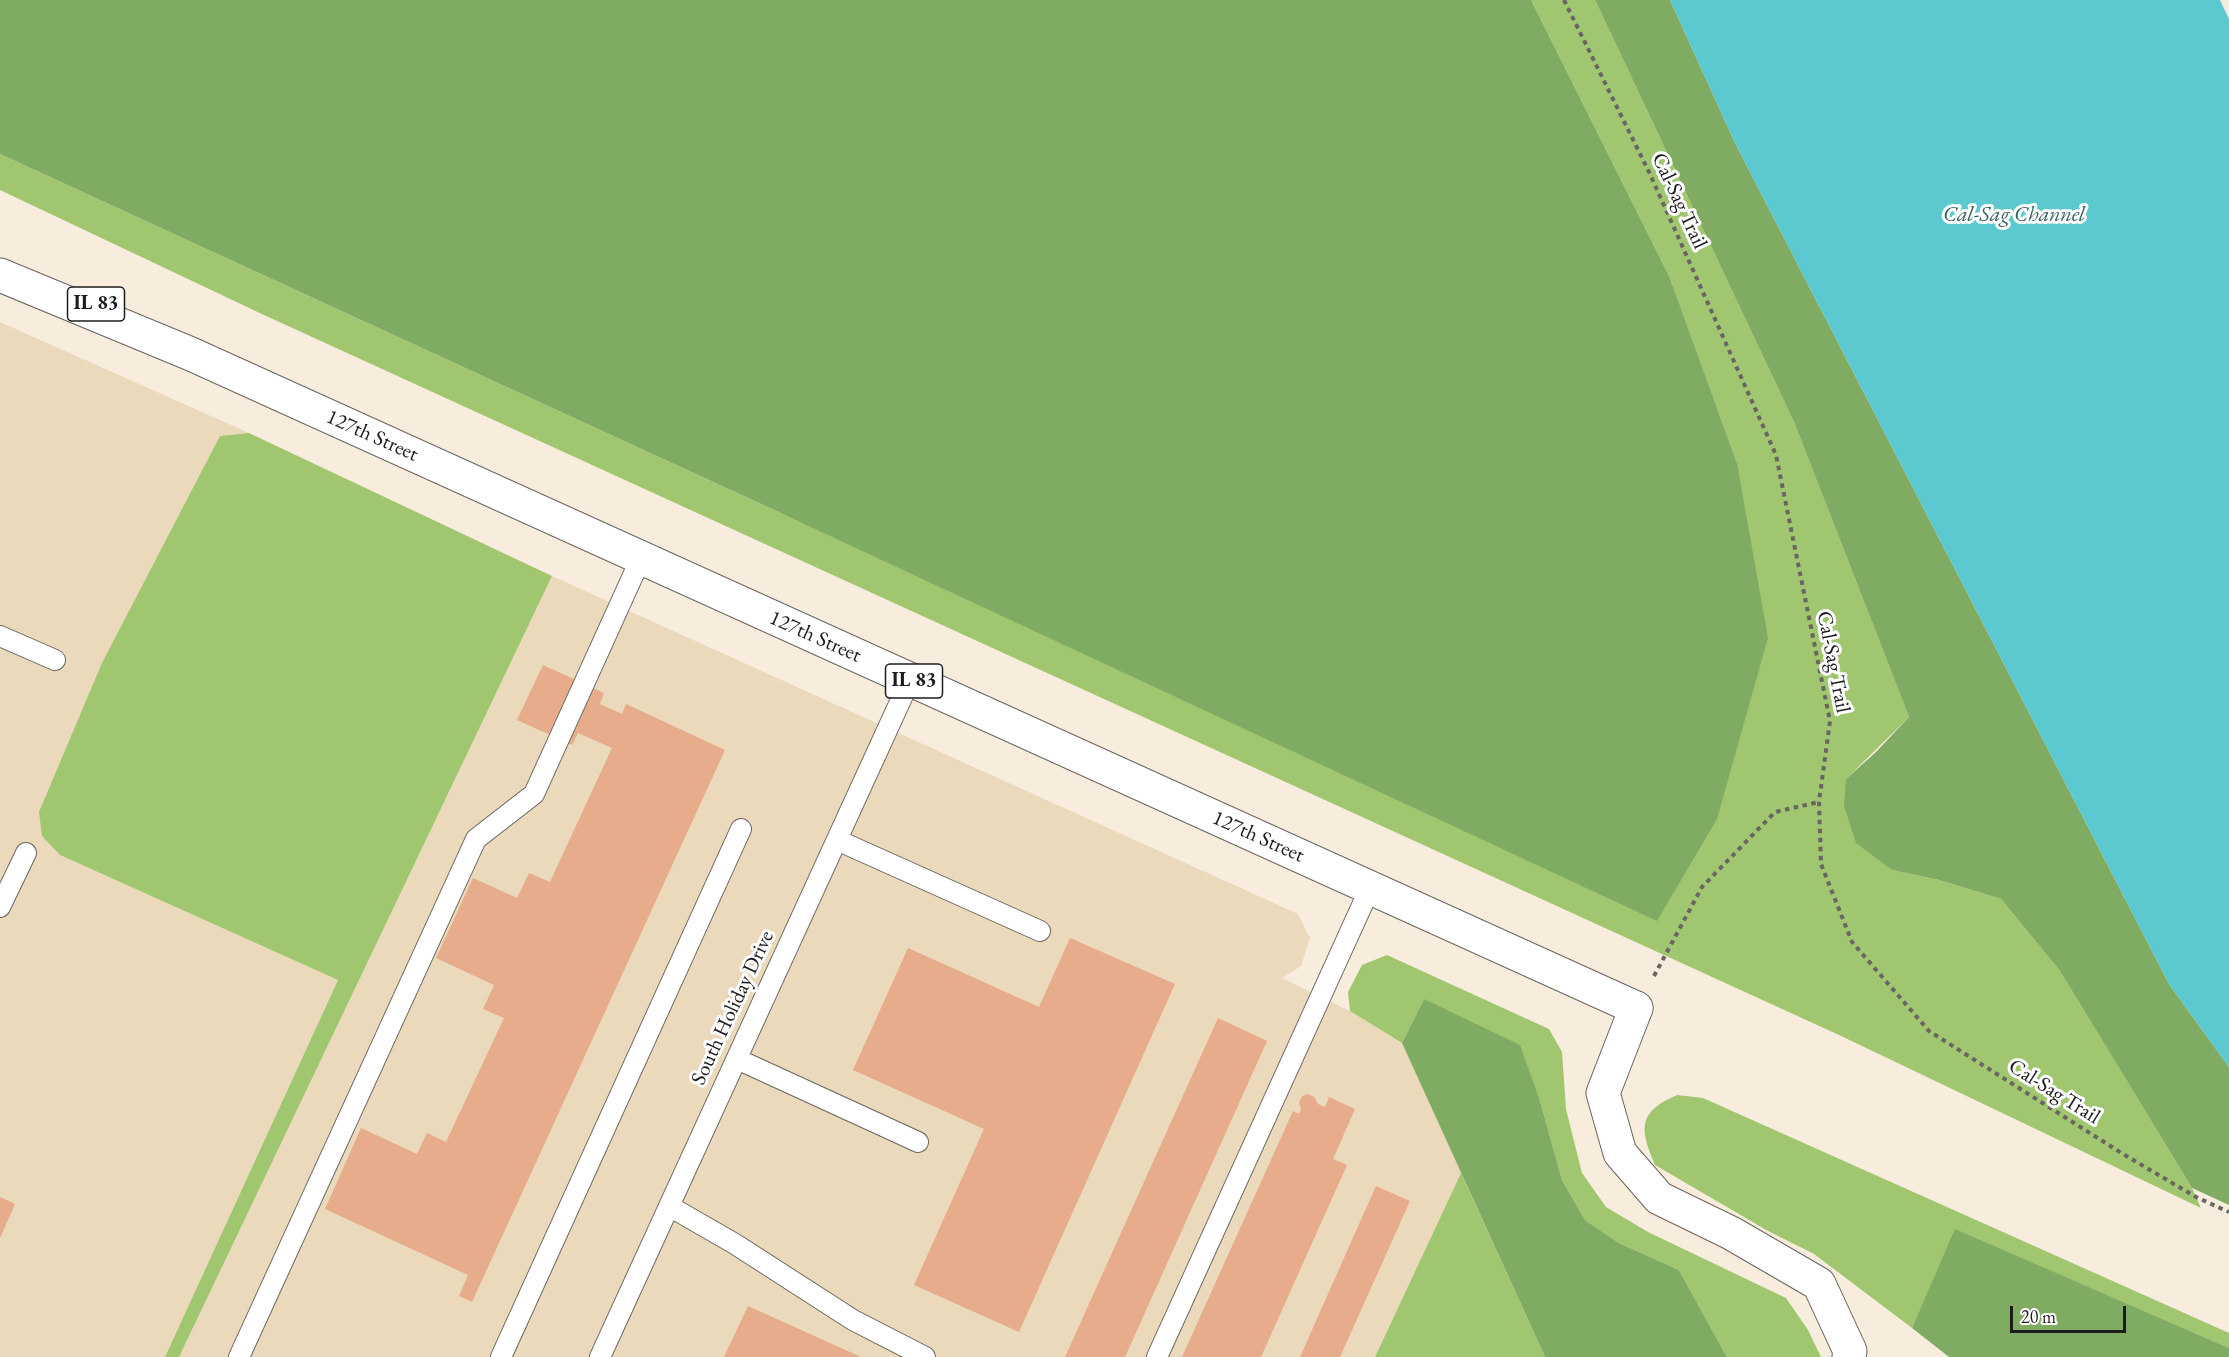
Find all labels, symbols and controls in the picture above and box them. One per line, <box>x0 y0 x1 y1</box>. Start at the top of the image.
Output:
street label: Cal-Sag Trail <box>1646 149 1712 253</box>
water label: Cal-Sag Channel <box>1943 202 2085 228</box>
road number: IL 83 <box>68 287 124 321</box>
street label: 127th Street <box>322 405 422 467</box>
street label: 127th Street <box>765 606 865 668</box>
street label: Cal-Sag Trail <box>1811 609 1855 715</box>
road number: IL 83 <box>886 664 942 698</box>
street label: 127th Street <box>1208 806 1308 868</box>
street label: South Holiday Drive <box>686 927 780 1089</box>
street label: Cal-Sag Trail <box>2004 1054 2104 1130</box>
scale bar <box>2013 1294 2128 1332</box>
text: 20 m <box>2021 1305 2056 1328</box>

